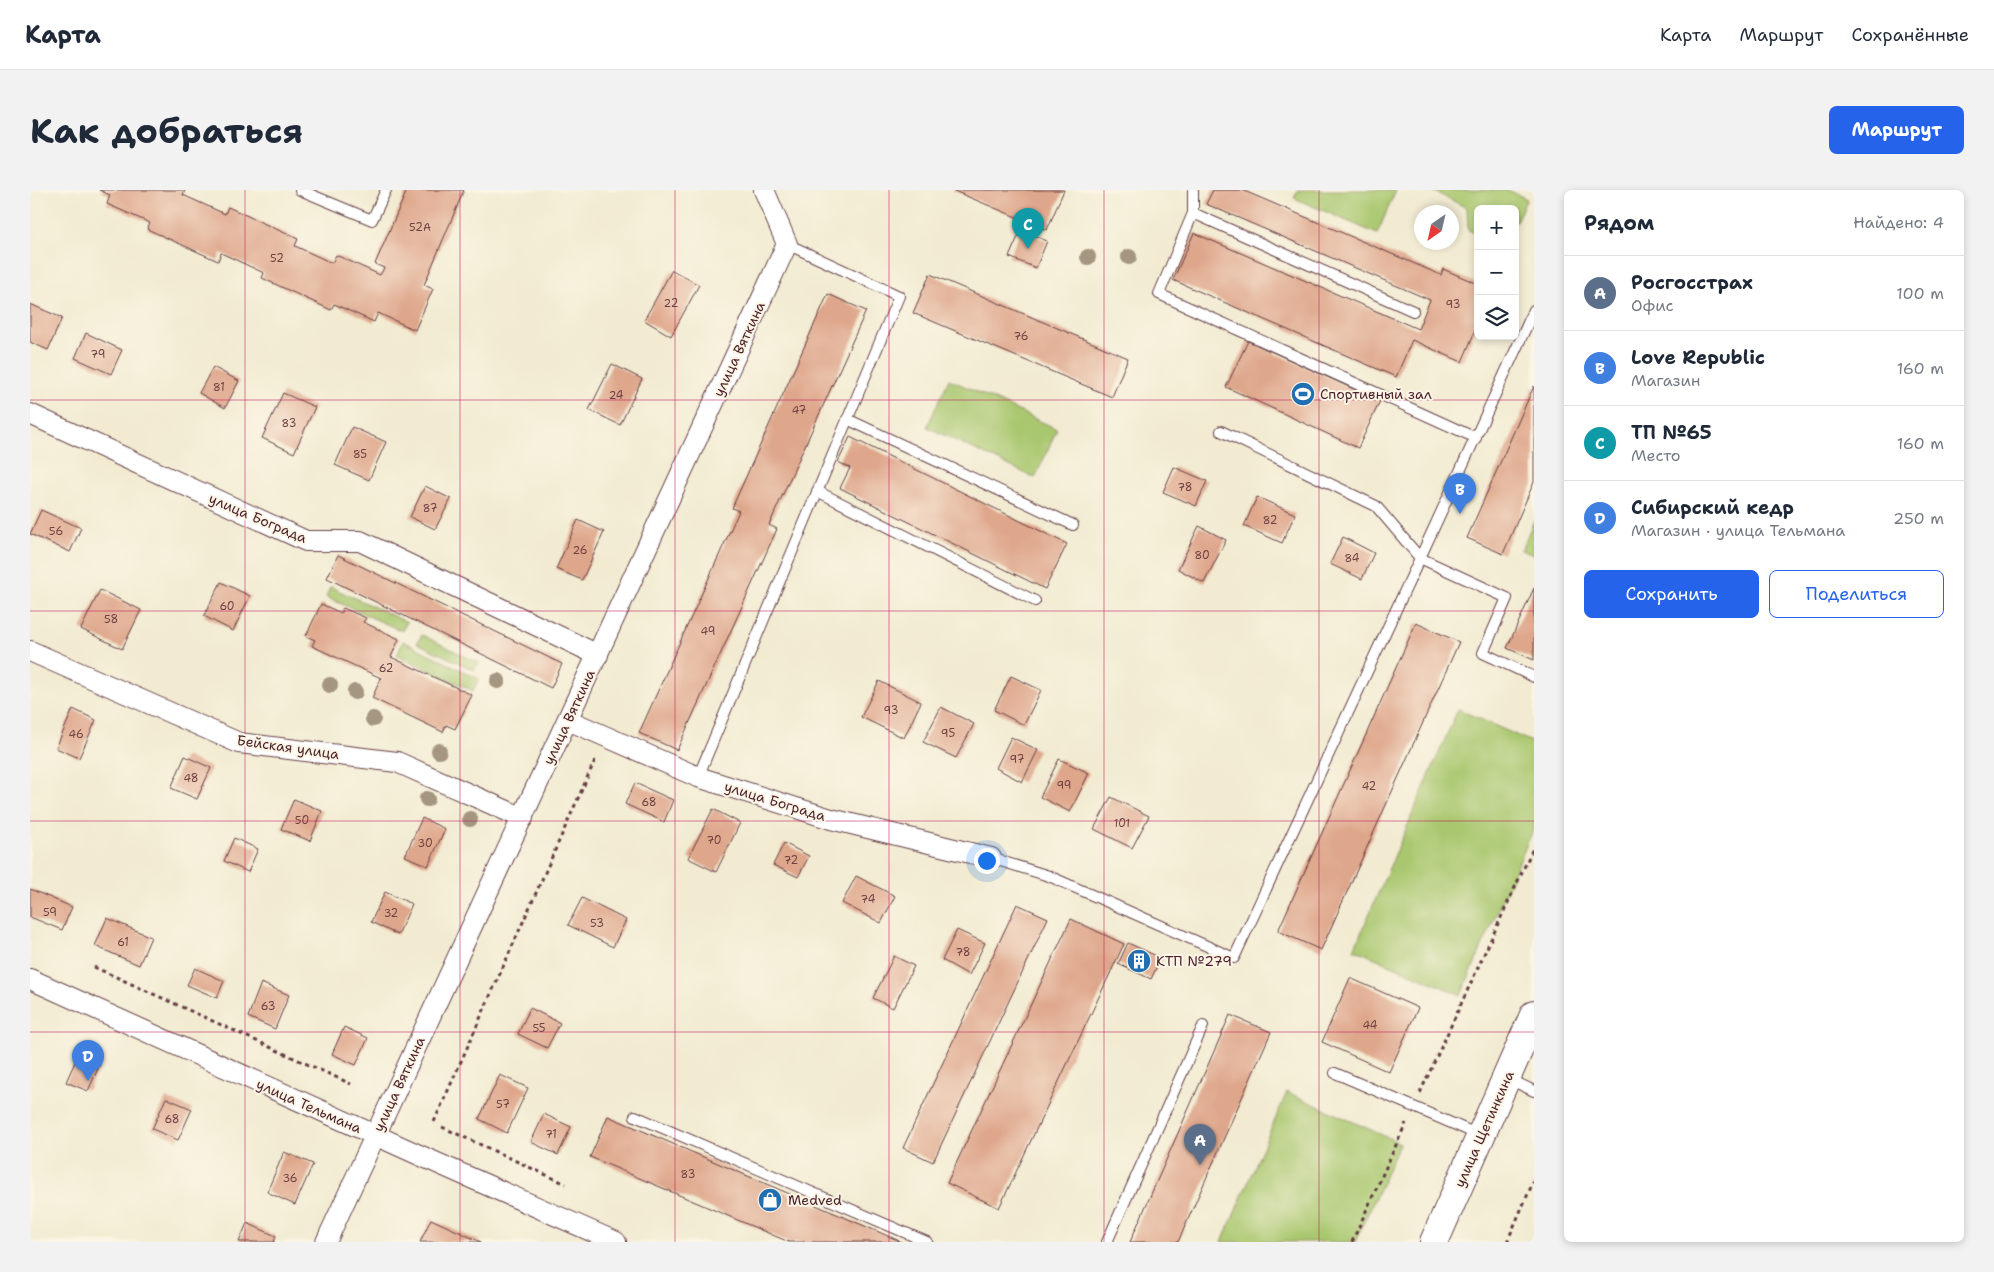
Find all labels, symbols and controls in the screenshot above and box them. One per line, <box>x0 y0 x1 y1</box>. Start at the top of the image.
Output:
text: Карта <box>25 19 101 51</box>
text: Карта <box>1660 23 1711 47</box>
text: Маршрут <box>1739 23 1823 47</box>
text: Сохранённые <box>1851 23 1969 47</box>
button: Маршрут <box>1829 106 1964 154</box>
text: Как добраться <box>30 107 303 154</box>
north arrow <box>1414 205 1459 250</box>
map controls <box>1474 205 1519 340</box>
button: + <box>1474 205 1519 250</box>
pin: C <box>1012 208 1044 249</box>
text: Рядом <box>1584 209 1654 237</box>
text: Найдено: 4 <box>1853 212 1944 233</box>
house number: 52А <box>409 220 431 235</box>
button: − <box>1474 250 1519 295</box>
house number: 52 <box>270 251 284 266</box>
text: Росгосстрах <box>1631 270 1753 295</box>
text: A <box>1594 283 1606 304</box>
text: 100 m <box>1896 283 1944 304</box>
button: layers <box>1474 295 1519 340</box>
text: Офис <box>1631 295 1673 316</box>
house number: 22 <box>664 296 678 311</box>
house number: 93 <box>1446 297 1460 312</box>
street label: улица Вяткина <box>709 298 769 399</box>
house number: 76 <box>1014 329 1028 344</box>
text: Love Republic <box>1631 345 1765 370</box>
house number: 79 <box>91 347 106 362</box>
text: B <box>1595 358 1605 379</box>
text: 160 m <box>1897 358 1944 379</box>
text: Магазин <box>1631 370 1700 391</box>
house number: 81 <box>213 380 225 395</box>
sports icon: Спортивный зал <box>1290 381 1316 407</box>
place label: Спортивный зал <box>1320 385 1432 403</box>
house number: 24 <box>609 388 624 403</box>
house number: 47 <box>792 403 807 418</box>
house number: 83 <box>282 416 296 431</box>
text: ТП №65 <box>1631 420 1712 445</box>
text: C <box>1595 433 1605 454</box>
text: 160 m <box>1897 433 1944 454</box>
text: Место <box>1631 445 1681 466</box>
house number: 85 <box>353 447 367 462</box>
pin: B <box>1444 473 1476 514</box>
house number: 78 <box>1178 480 1192 495</box>
street label: улица Бограда <box>206 489 310 547</box>
text: Сибирский кедр <box>1631 495 1794 520</box>
house number: 87 <box>423 501 438 516</box>
text: D <box>1594 508 1606 529</box>
text: 250 m <box>1893 508 1944 529</box>
house number: 82 <box>1263 513 1277 528</box>
text: Магазин · улица Тельмана <box>1631 520 1845 541</box>
house number: 56 <box>49 524 63 539</box>
house number: 26 <box>573 543 587 558</box>
house number: 80 <box>1194 548 1210 563</box>
house number: 84 <box>1345 551 1360 566</box>
button: Сохранить <box>1584 570 1759 618</box>
button: Поделиться <box>1769 570 1944 618</box>
house number: 60 <box>219 599 235 614</box>
house number: 58 <box>104 612 118 627</box>
house number: 49 <box>701 624 715 639</box>
house number: 62 <box>379 661 393 676</box>
street label: улица Вяткина <box>539 666 599 767</box>
house number: 93 <box>884 703 898 718</box>
house number: 95 <box>941 726 955 741</box>
house number: 46 <box>68 727 84 742</box>
street label: Бейская улица <box>236 731 341 763</box>
house number: 97 <box>1010 752 1025 767</box>
house number: 48 <box>183 771 199 786</box>
street label: улица Бограда <box>722 777 828 825</box>
house number: 99 <box>1057 778 1071 793</box>
house number: 42 <box>1362 779 1376 794</box>
house number: 68 <box>642 795 656 810</box>
house number: 50 <box>295 813 309 828</box>
house number: 101 <box>1114 816 1130 831</box>
house number: 70 <box>706 833 722 848</box>
house number: 30 <box>417 836 433 851</box>
your location <box>974 848 1000 874</box>
house number: 72 <box>784 853 798 868</box>
house number: 74 <box>861 892 876 907</box>
house number: 59 <box>43 905 57 920</box>
house number: 32 <box>384 906 398 921</box>
house number: 53 <box>590 916 604 931</box>
house number: 61 <box>117 935 129 950</box>
house number: 78 <box>956 945 970 960</box>
building icon: КТП №279 <box>1126 948 1152 974</box>
place label: КТП №279 <box>1156 952 1232 970</box>
house number: 63 <box>261 999 275 1014</box>
house number: 44 <box>1362 1018 1378 1033</box>
house number: 55 <box>532 1021 546 1036</box>
street label: улица Вяткина <box>369 1033 429 1134</box>
pin: D <box>72 1040 104 1081</box>
street label: улица Щетинкина <box>1450 1068 1518 1190</box>
street label: улица Тельмана <box>254 1075 365 1137</box>
house number: 57 <box>496 1097 510 1112</box>
house number: 68 <box>165 1112 179 1127</box>
pin: A <box>1184 1124 1216 1165</box>
house number: 71 <box>545 1127 557 1142</box>
house number: 83 <box>681 1167 695 1182</box>
house number: 36 <box>282 1171 298 1186</box>
shop icon: Medved <box>757 1187 783 1213</box>
place label: Medved <box>788 1191 842 1209</box>

